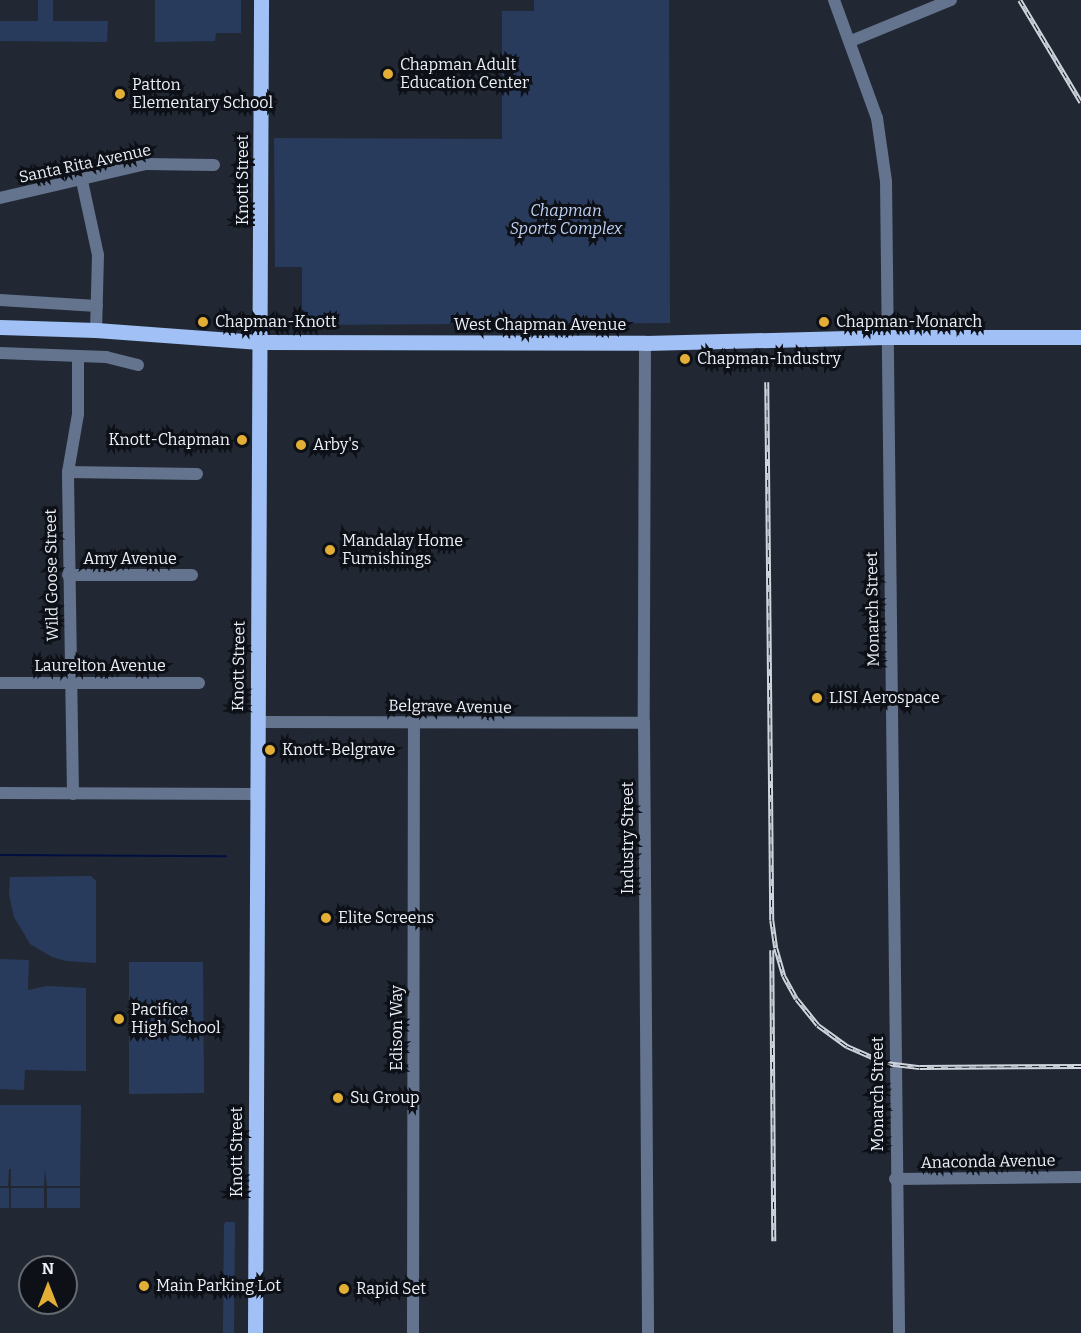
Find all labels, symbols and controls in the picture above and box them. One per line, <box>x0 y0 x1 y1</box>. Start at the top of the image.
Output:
place label: Chapman Adult Education Center <box>400 55 529 93</box>
marker: Chapman Adult Education Center <box>381 67 395 81</box>
place label: Patton Elementary School <box>132 75 273 113</box>
marker: Patton Elementary School <box>113 87 127 101</box>
street label: Knott Street <box>233 135 253 225</box>
street label: Santa Rita Avenue <box>17 141 153 187</box>
park label: Chapman Sports Complex <box>510 201 622 239</box>
place label: Chapman-Knott <box>215 312 337 332</box>
place label: Chapman-Monarch <box>836 312 982 332</box>
marker: Chapman-Knott <box>196 315 210 329</box>
street label: West Chapman Avenue <box>454 315 626 335</box>
marker: Chapman-Monarch <box>817 315 831 329</box>
place label: Chapman-Industry <box>697 349 841 369</box>
marker: Chapman-Industry <box>678 352 692 366</box>
place label: Knott-Chapman <box>108 430 230 450</box>
marker: Knott-Chapman <box>235 433 249 447</box>
place label: Arby's <box>313 435 359 455</box>
marker: Arby's <box>294 438 308 452</box>
street label: Wild Goose Street <box>41 509 63 641</box>
place label: Mandalay Home Furnishings <box>342 531 463 569</box>
marker: Mandalay Home Furnishings <box>323 543 337 557</box>
street label: Amy Avenue <box>83 549 177 569</box>
street label: Monarch Street <box>862 551 884 667</box>
street label: Knott Street <box>229 621 249 711</box>
street label: Laurelton Avenue <box>34 656 166 676</box>
place label: LISI Aerospace <box>829 688 940 708</box>
marker: LISI Aerospace <box>810 691 824 705</box>
street label: Belgrave Avenue <box>388 696 512 718</box>
place label: Knott-Belgrave <box>282 740 395 760</box>
marker: Knott-Belgrave <box>263 743 277 757</box>
street label: Industry Street <box>618 782 638 894</box>
place label: Elite Screens <box>338 908 434 928</box>
marker: Elite Screens <box>319 911 333 925</box>
street label: Edison Way <box>387 985 407 1071</box>
place label: Pacifica High School <box>131 1000 221 1038</box>
marker: Pacifica High School <box>112 1012 126 1026</box>
street label: Monarch Street <box>868 1036 888 1152</box>
place label: Su Group <box>350 1088 420 1108</box>
marker: Su Group <box>331 1091 345 1105</box>
street label: Knott Street <box>227 1107 247 1197</box>
street label: Anaconda Avenue <box>921 1151 1055 1173</box>
north arrow <box>18 1255 78 1315</box>
text: N <box>42 1259 54 1278</box>
place label: Main Parking Lot <box>156 1276 281 1296</box>
marker: Main Parking Lot <box>137 1279 151 1293</box>
place label: Rapid Set <box>356 1279 426 1299</box>
marker: Rapid Set <box>337 1282 351 1296</box>

